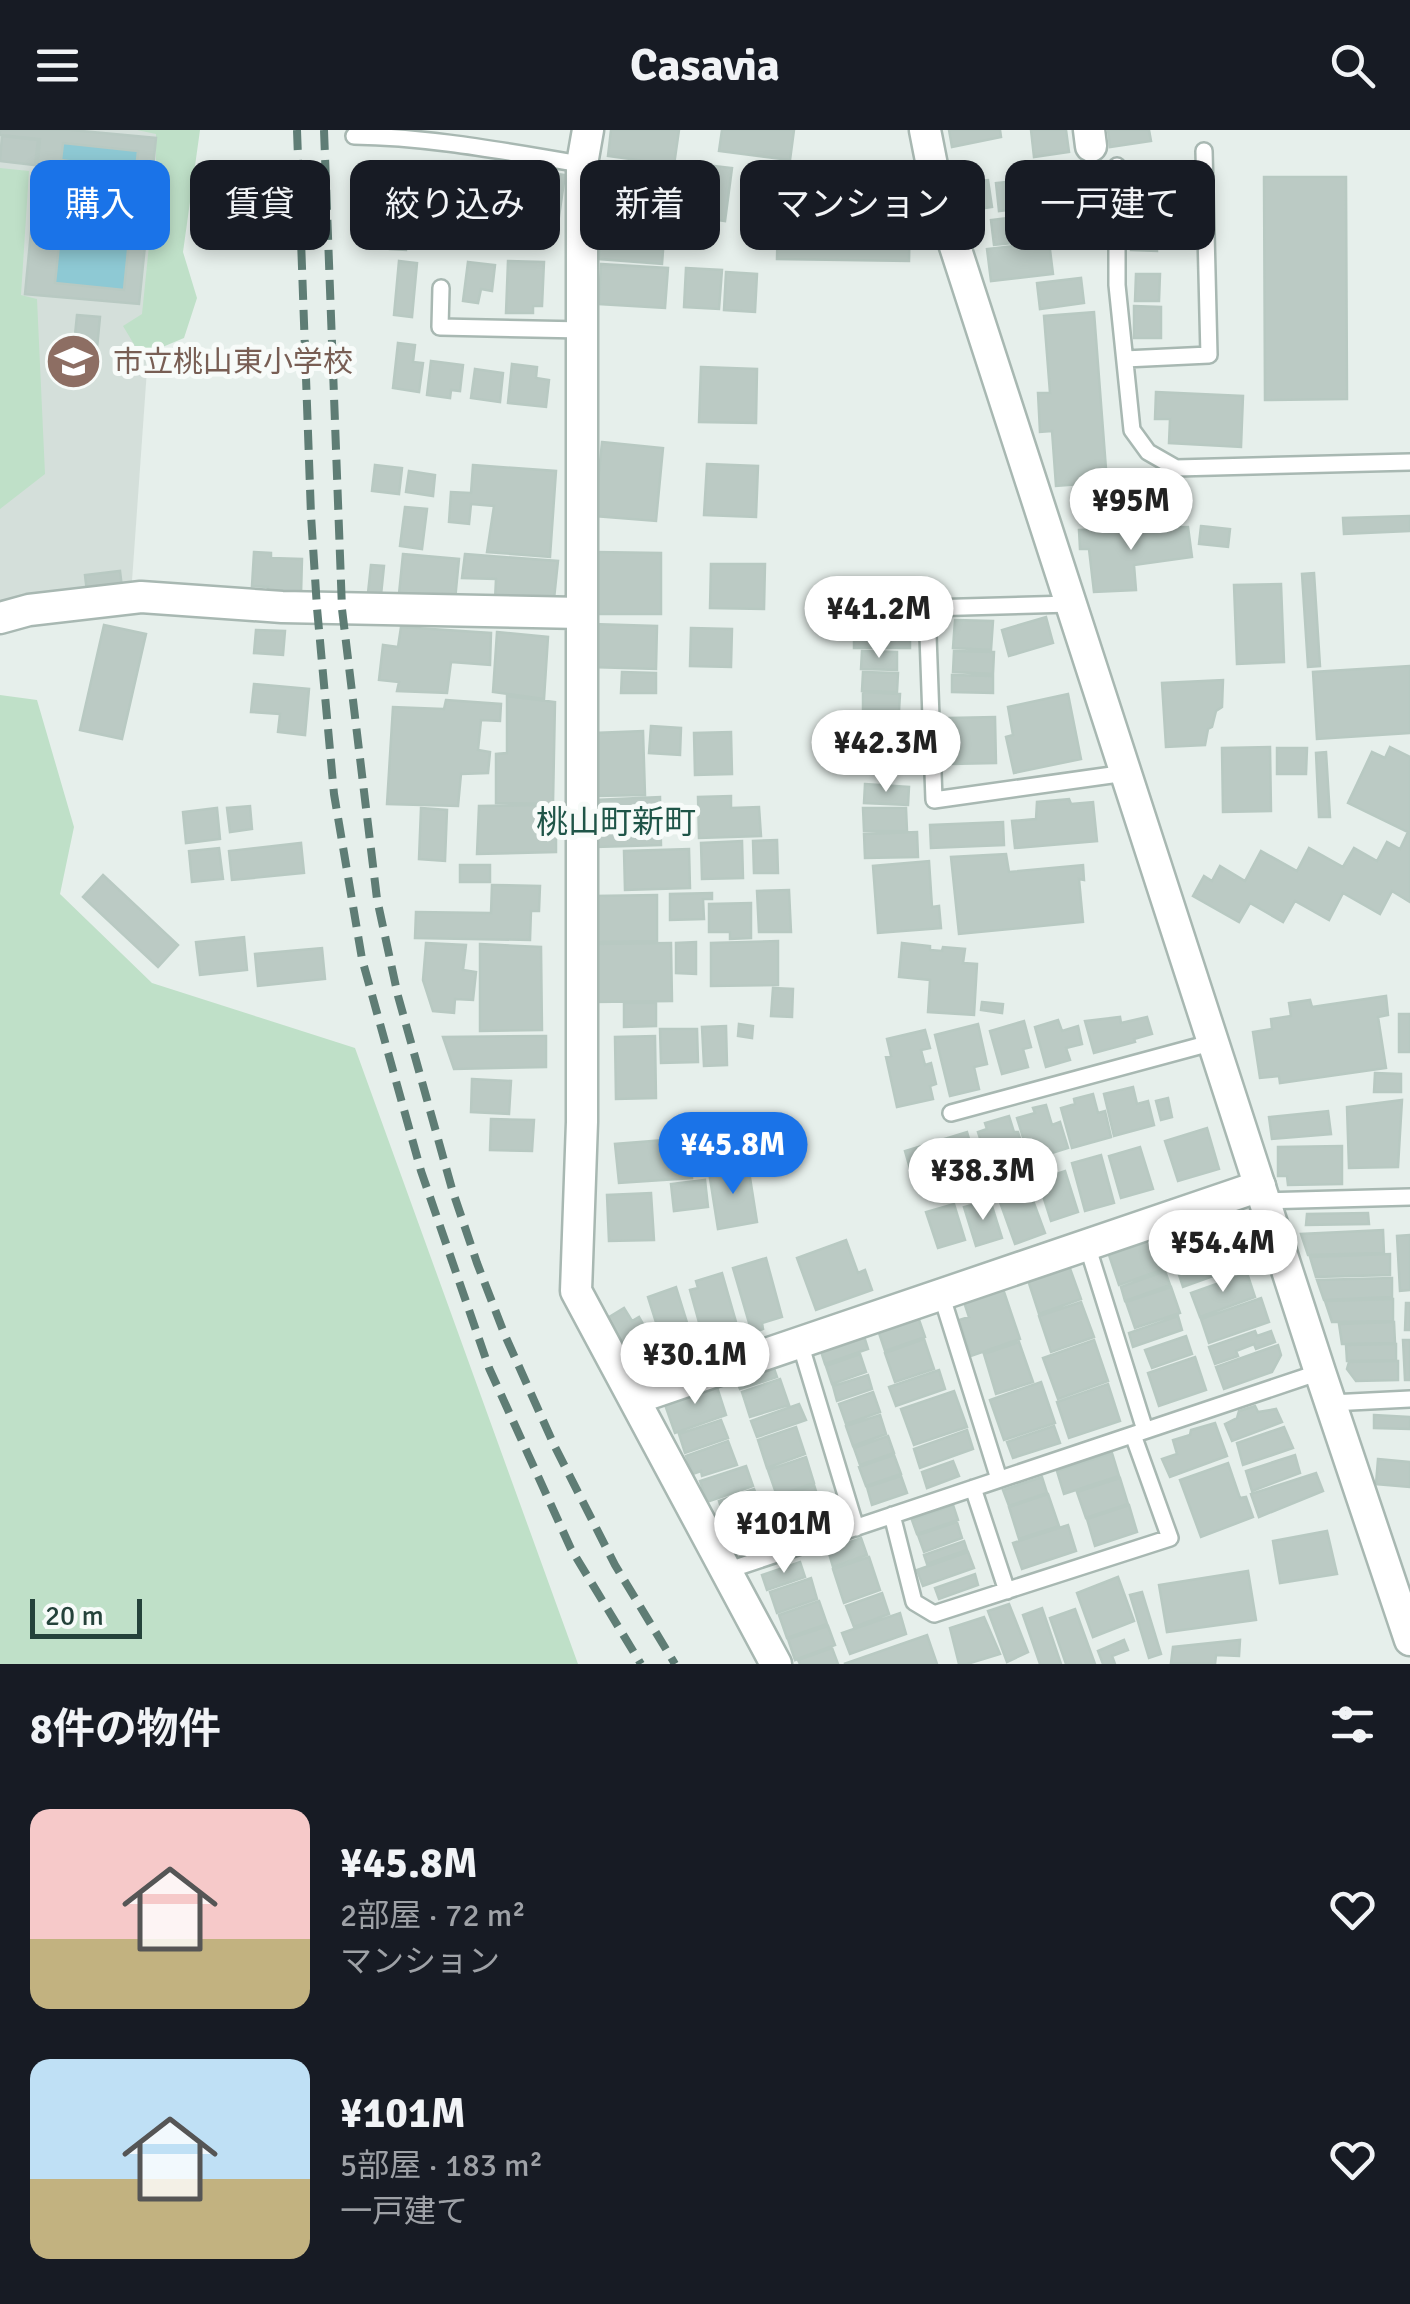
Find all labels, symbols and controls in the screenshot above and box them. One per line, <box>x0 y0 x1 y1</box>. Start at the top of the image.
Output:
icon: menu <box>30 38 85 93</box>
text: Casavia <box>630 38 780 93</box>
icon: search <box>1325 38 1380 93</box>
chip: 購入 <box>30 160 170 250</box>
chip: 賃貸 <box>190 160 330 250</box>
chip: 絞り込み <box>350 160 560 250</box>
chip: 新着 <box>580 160 720 250</box>
chip: マンション <box>740 160 985 250</box>
chip: 一戸建て <box>1005 160 1215 250</box>
school or university icon: 市立桃山東小学校 <box>44 332 104 392</box>
place label: 市立桃山東小学校 <box>113 344 353 381</box>
pin: ¥95M <box>1072 468 1190 553</box>
text: ¥95M <box>1092 481 1170 520</box>
pin: ¥41.2M <box>798 576 960 661</box>
text: ¥41.2M <box>827 589 931 628</box>
pin: ¥42.3M <box>805 710 967 795</box>
text: ¥42.3M <box>834 723 938 762</box>
district label: 桃山町新町 <box>536 803 696 842</box>
pin: ¥45.8M <box>652 1112 814 1197</box>
text: ¥45.8M <box>681 1125 785 1164</box>
pin: ¥38.3M <box>902 1138 1064 1223</box>
text: ¥38.3M <box>931 1151 1035 1190</box>
pin: ¥54.4M <box>1142 1210 1304 1295</box>
text: ¥54.4M <box>1171 1223 1275 1262</box>
pin: ¥30.1M <box>614 1322 776 1407</box>
text: ¥30.1M <box>643 1335 747 1374</box>
pin: ¥101M <box>714 1491 854 1576</box>
text: ¥101M <box>736 1504 832 1543</box>
scale bar <box>30 1594 142 1638</box>
text: 20 m <box>45 1599 104 1633</box>
icon: filters <box>1325 1697 1380 1752</box>
text: 8件の物件 <box>30 1704 221 1755</box>
text: ¥45.8M <box>340 1838 478 1889</box>
icon: home <box>110 1849 230 1969</box>
icon: heart <box>1325 1882 1380 1937</box>
text: 2部屋 · 72 m² <box>340 1896 526 1935</box>
text: マンション <box>340 1942 500 1981</box>
text: ¥101M <box>340 2088 466 2139</box>
icon: home <box>110 2099 230 2219</box>
icon: heart <box>1325 2132 1380 2187</box>
text: 5部屋 · 183 m² <box>340 2146 543 2185</box>
text: 一戸建て <box>340 2192 468 2231</box>

